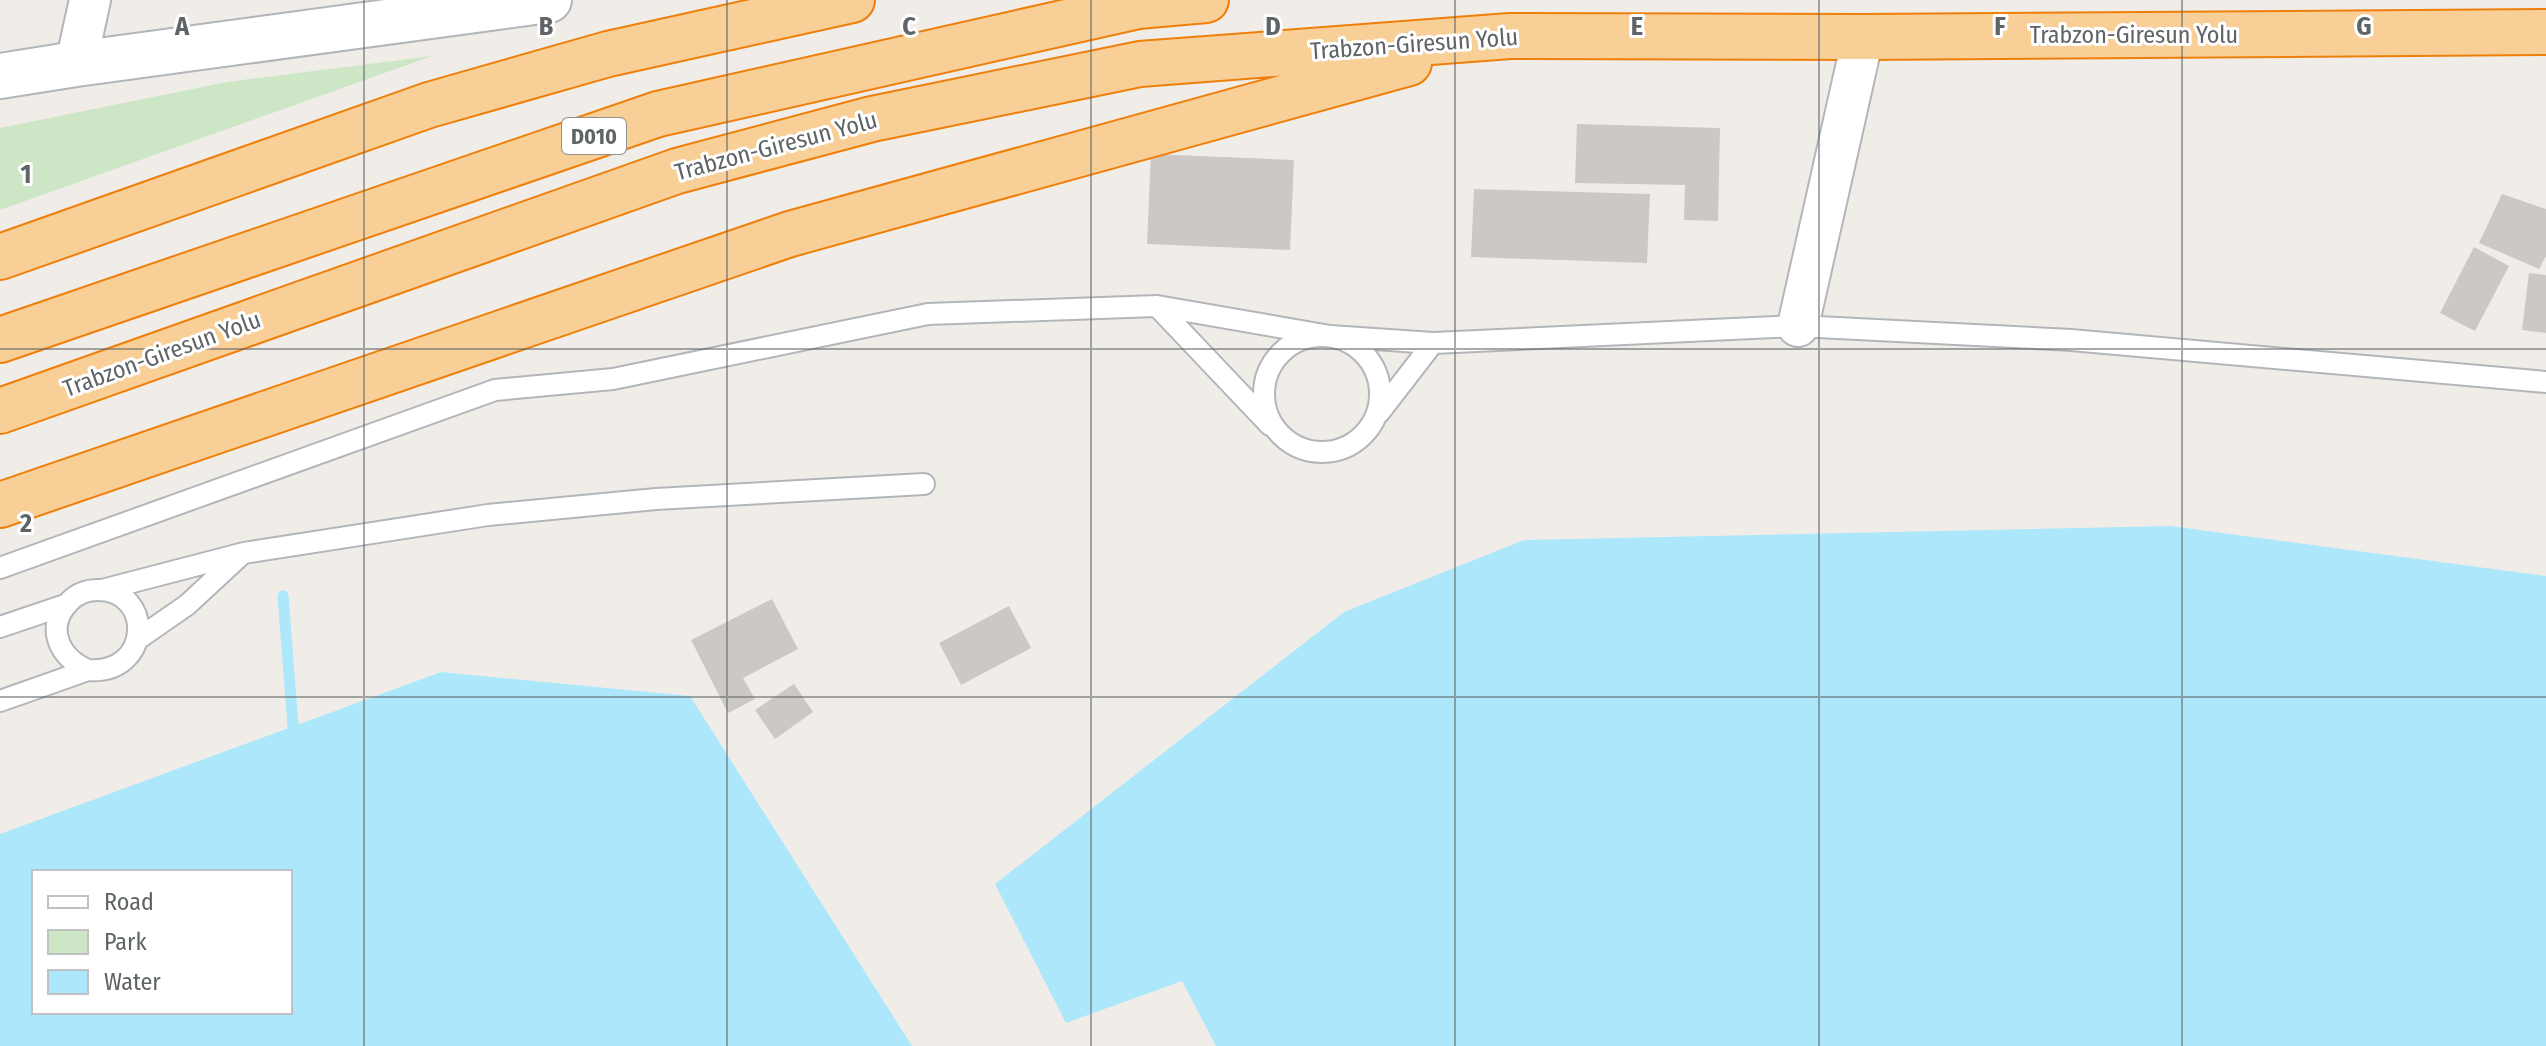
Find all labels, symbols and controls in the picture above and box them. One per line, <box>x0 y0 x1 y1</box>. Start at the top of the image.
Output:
text: A <box>174 11 190 42</box>
text: B <box>539 11 554 42</box>
text: C <box>902 11 916 42</box>
text: D <box>1265 11 1281 42</box>
text: E <box>1631 11 1643 42</box>
text: F <box>1994 11 2006 42</box>
text: G <box>2356 11 2372 42</box>
street label: Trabzon-Giresun Yolu <box>2030 21 2238 49</box>
street label: Trabzon-Giresun Yolu <box>1309 23 1519 65</box>
street label: Trabzon-Giresun Yolu <box>672 106 880 186</box>
road number: D010 <box>562 118 626 154</box>
text: 1 <box>21 159 32 190</box>
street label: Trabzon-Giresun Yolu <box>59 305 265 403</box>
text: 2 <box>19 508 32 539</box>
legend <box>32 870 292 1014</box>
text: Road <box>104 888 154 916</box>
text: Park <box>104 928 147 956</box>
text: Water <box>104 968 161 996</box>

